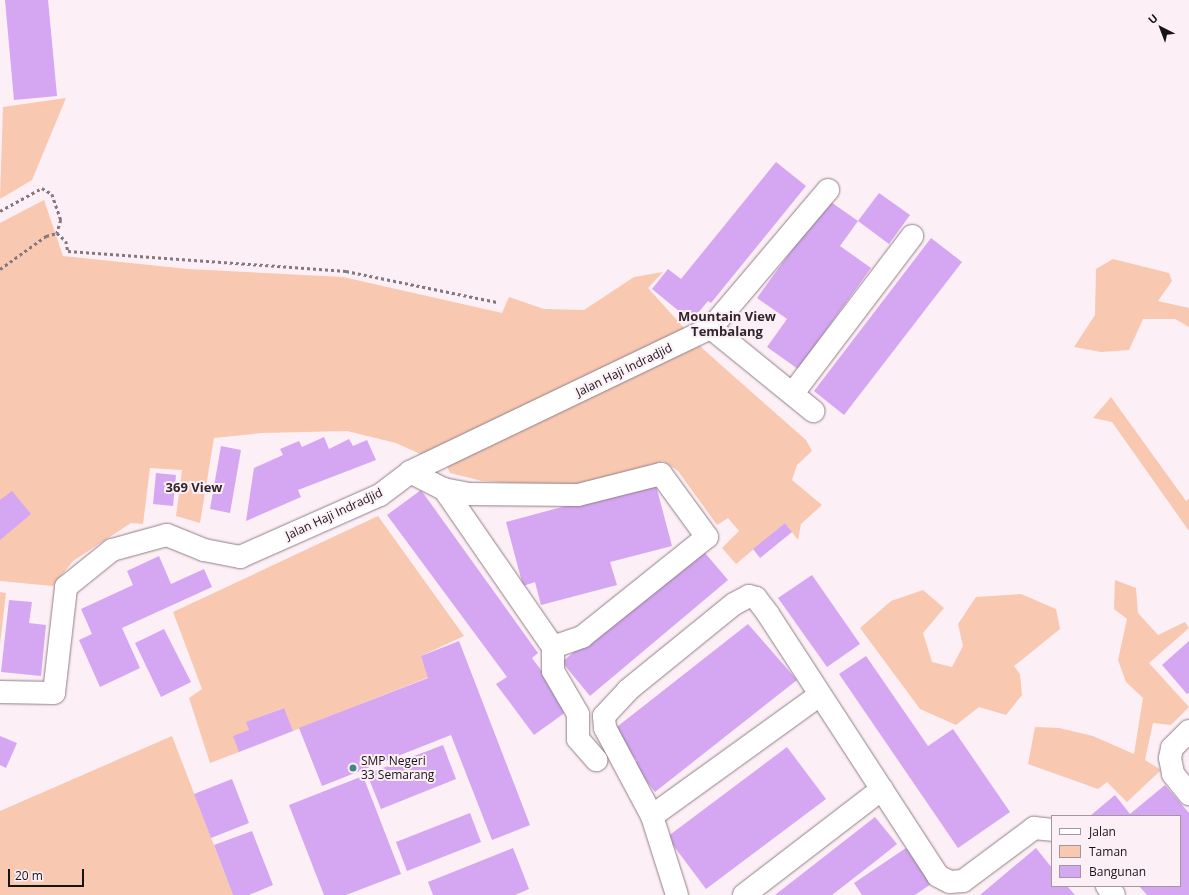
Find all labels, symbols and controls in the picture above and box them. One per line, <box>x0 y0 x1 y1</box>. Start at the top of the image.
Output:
north arrow <box>1141 8 1181 48</box>
text: U <box>1145 10 1161 27</box>
district label: Mountain View Tembalang <box>678 309 776 340</box>
street label: Jalan Haji Indradjid <box>574 340 674 400</box>
district label: 369 View <box>166 479 222 495</box>
street label: Jalan Haji Indradjid <box>283 485 385 543</box>
place label: SMP Negeri 33 Semarang <box>361 754 434 782</box>
marker: SMP Negeri 33 Semarang <box>348 763 358 773</box>
legend <box>1051 815 1181 887</box>
text: Jalan <box>1089 823 1116 840</box>
text: Taman <box>1089 843 1127 860</box>
scale bar <box>10 861 86 887</box>
text: Bangunan <box>1089 863 1146 880</box>
text: 20 m <box>15 867 43 884</box>

